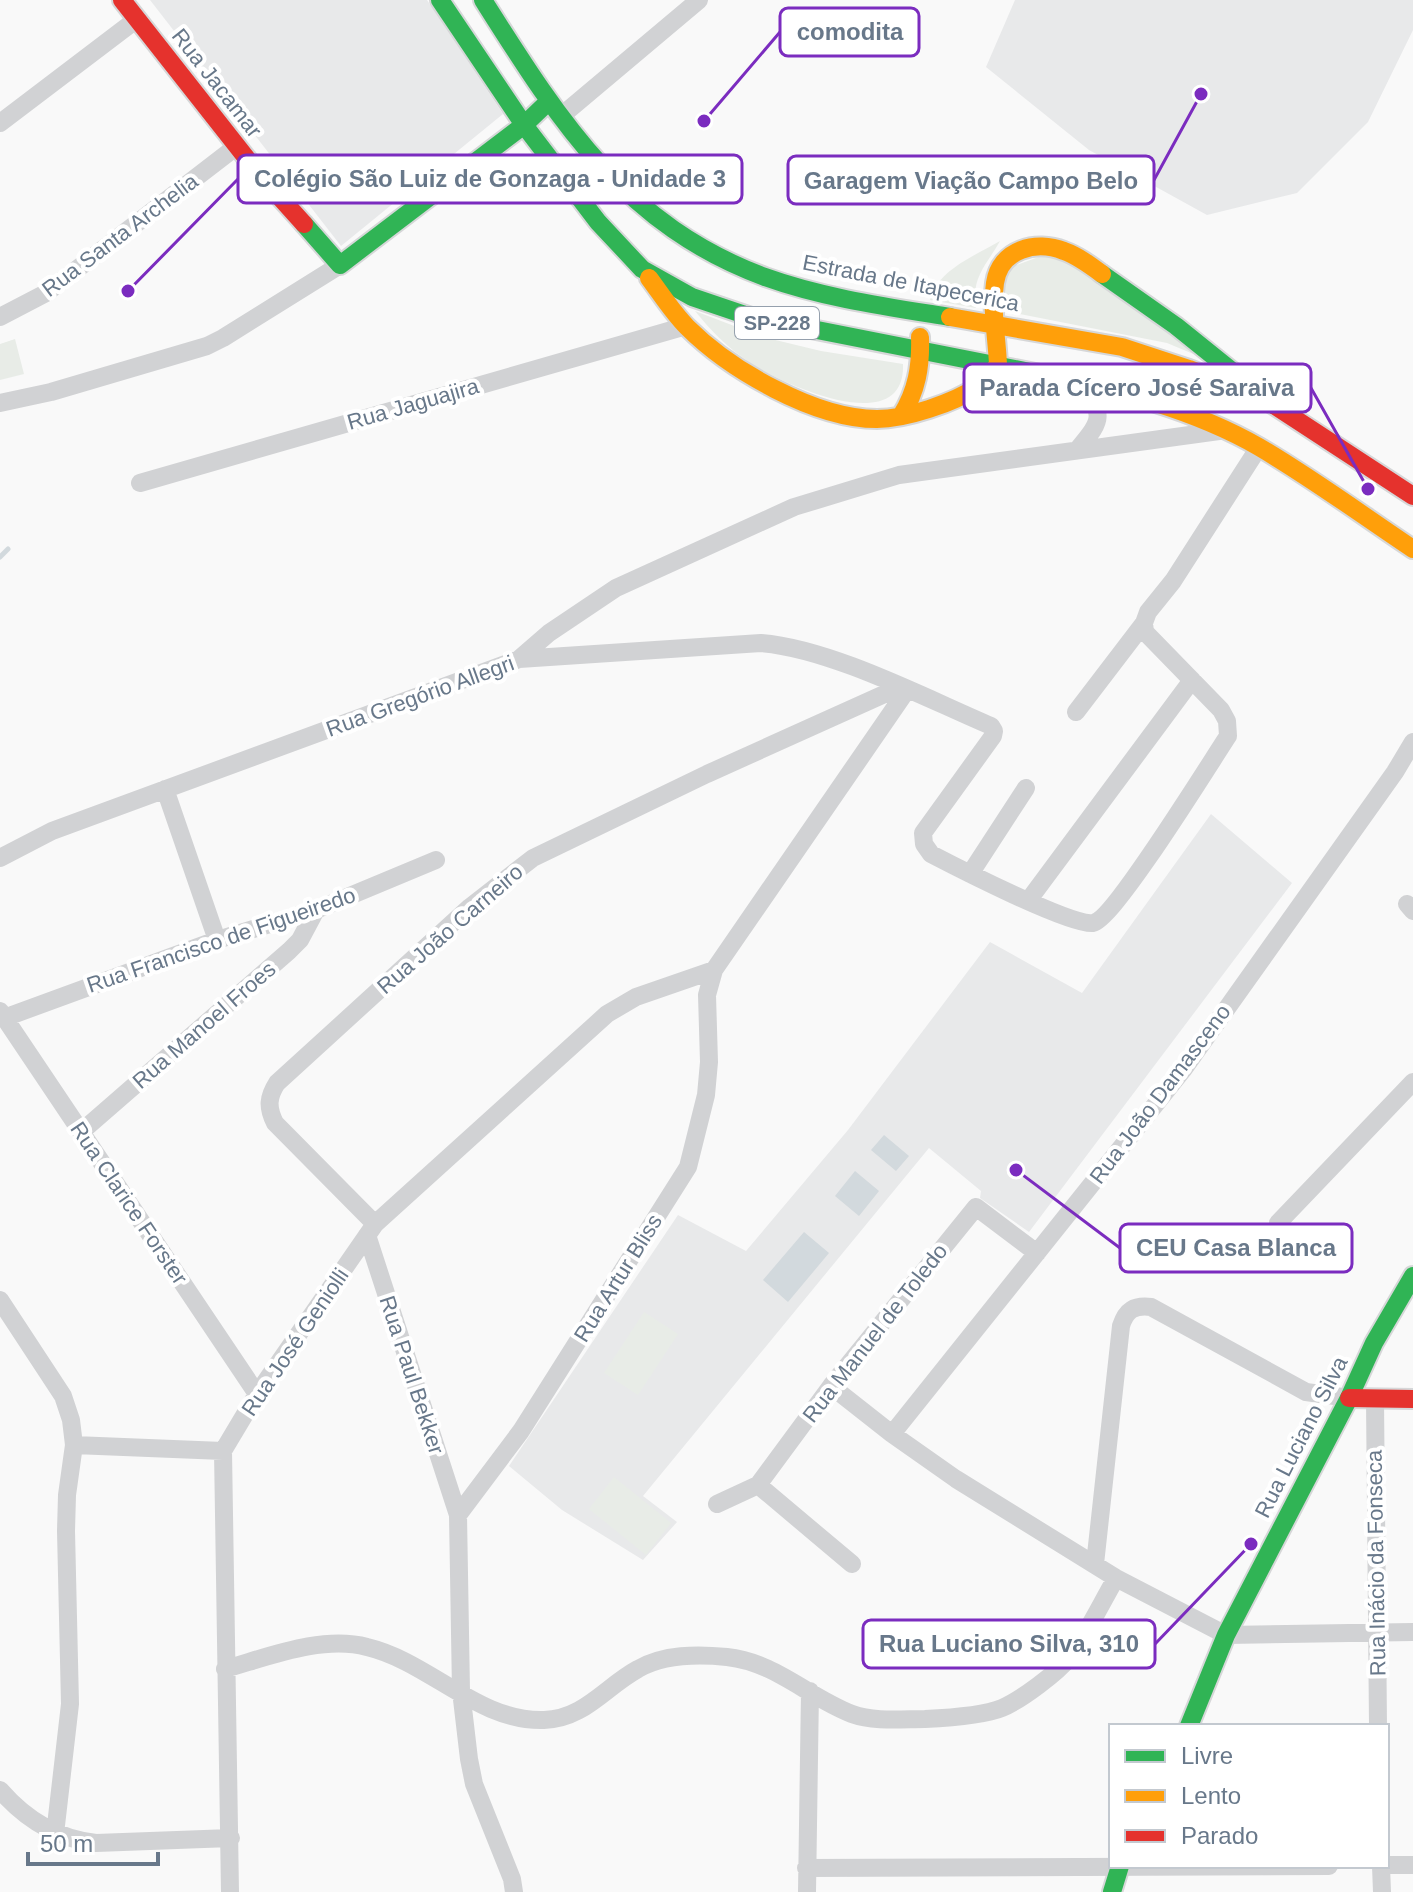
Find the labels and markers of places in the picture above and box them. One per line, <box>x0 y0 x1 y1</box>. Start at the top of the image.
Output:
callout: comodita <box>780 8 919 56</box>
callout: Colégio São Luiz de Gonzaga - Unidade 3 <box>238 155 742 203</box>
callout: Garagem Viação Campo Belo <box>788 156 1154 204</box>
callout: Parada Cícero José Saraiva <box>964 364 1311 412</box>
callout: CEU Casa Blanca <box>1120 1224 1352 1272</box>
callout: Rua Luciano Silva, 310 <box>863 1620 1155 1668</box>

